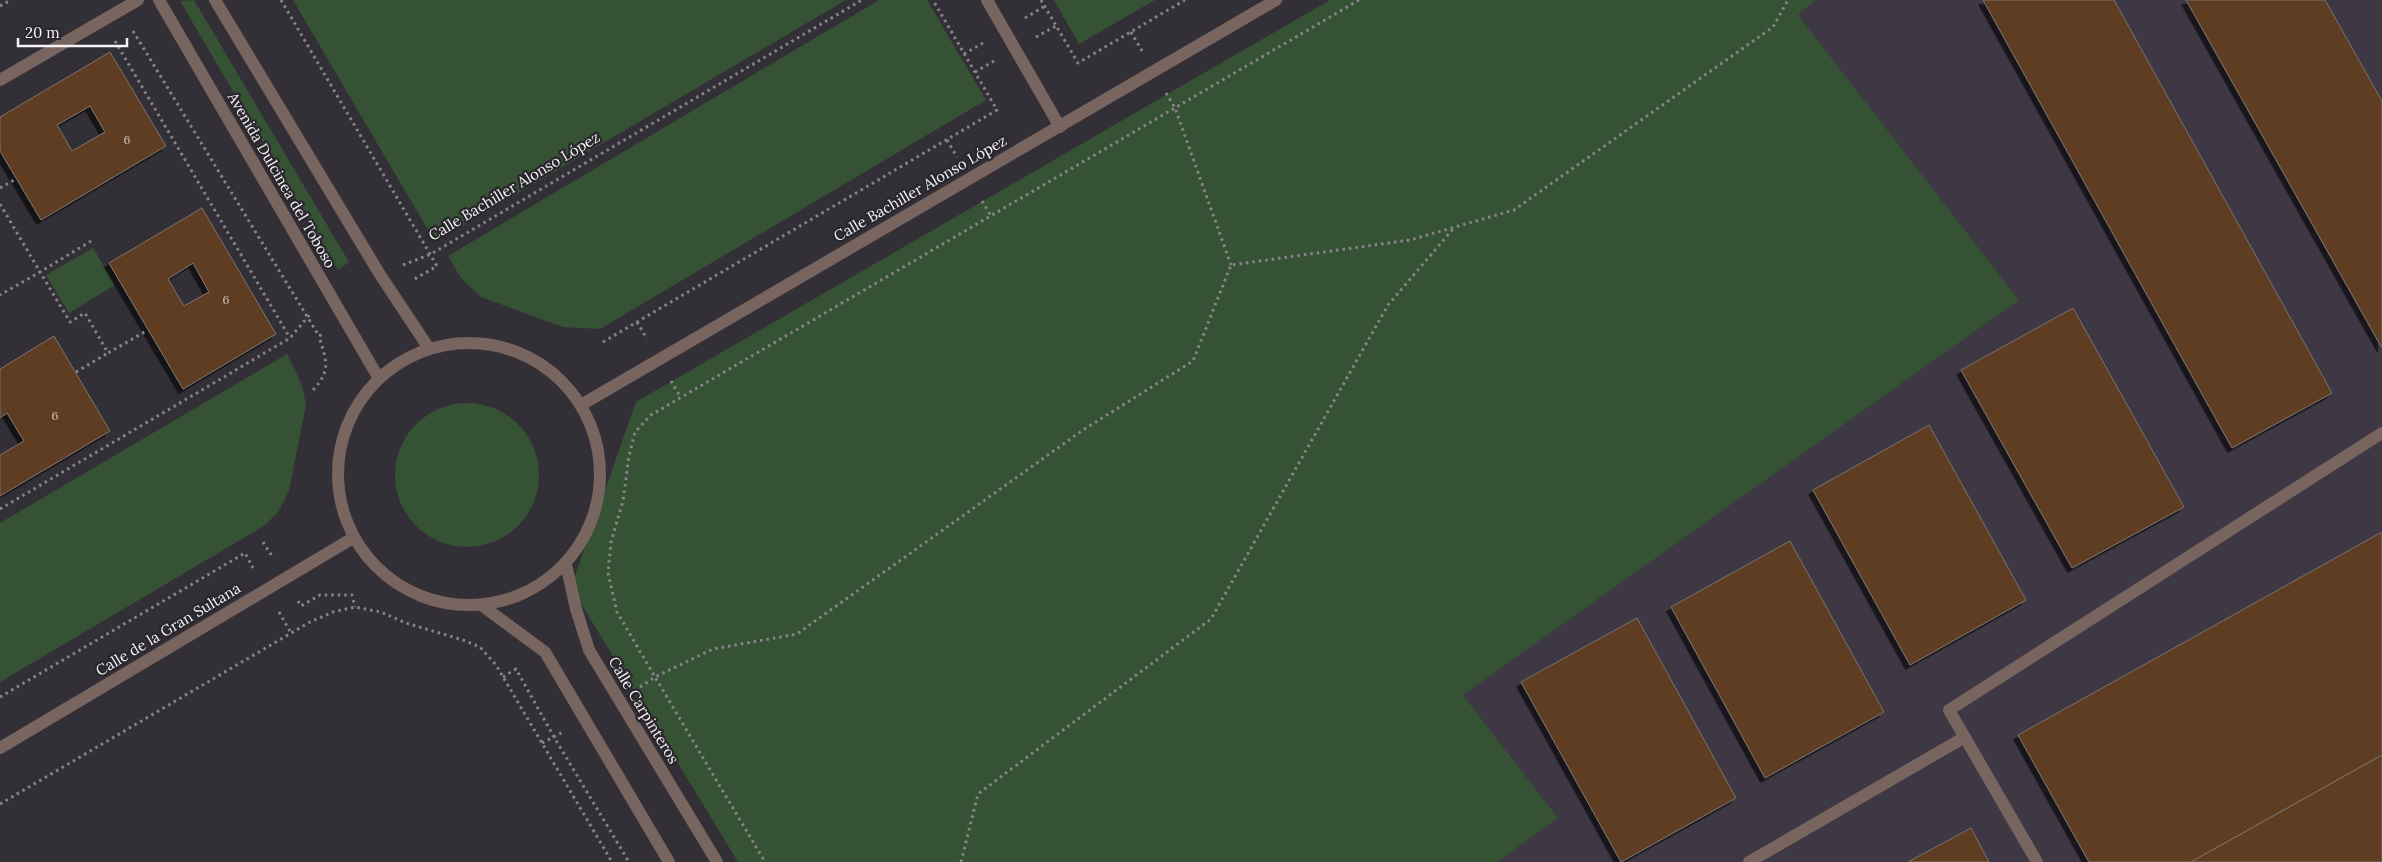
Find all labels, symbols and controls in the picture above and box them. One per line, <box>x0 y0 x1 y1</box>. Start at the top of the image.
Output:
scale bar <box>18 15 126 47</box>
text: 20 m <box>25 23 60 42</box>
street label: Avenida Dulcinea del Toboso <box>223 88 340 272</box>
street label: Calle Bachiller Alonso López <box>425 127 603 245</box>
street label: Calle Bachiller Alonso López <box>830 131 1010 245</box>
house number: 6 <box>124 132 131 147</box>
house number: 6 <box>223 292 230 307</box>
house number: 6 <box>52 408 59 423</box>
street label: Calle de la Gran Sultana <box>92 578 244 680</box>
street label: Calle Carpinteros <box>605 653 683 767</box>

